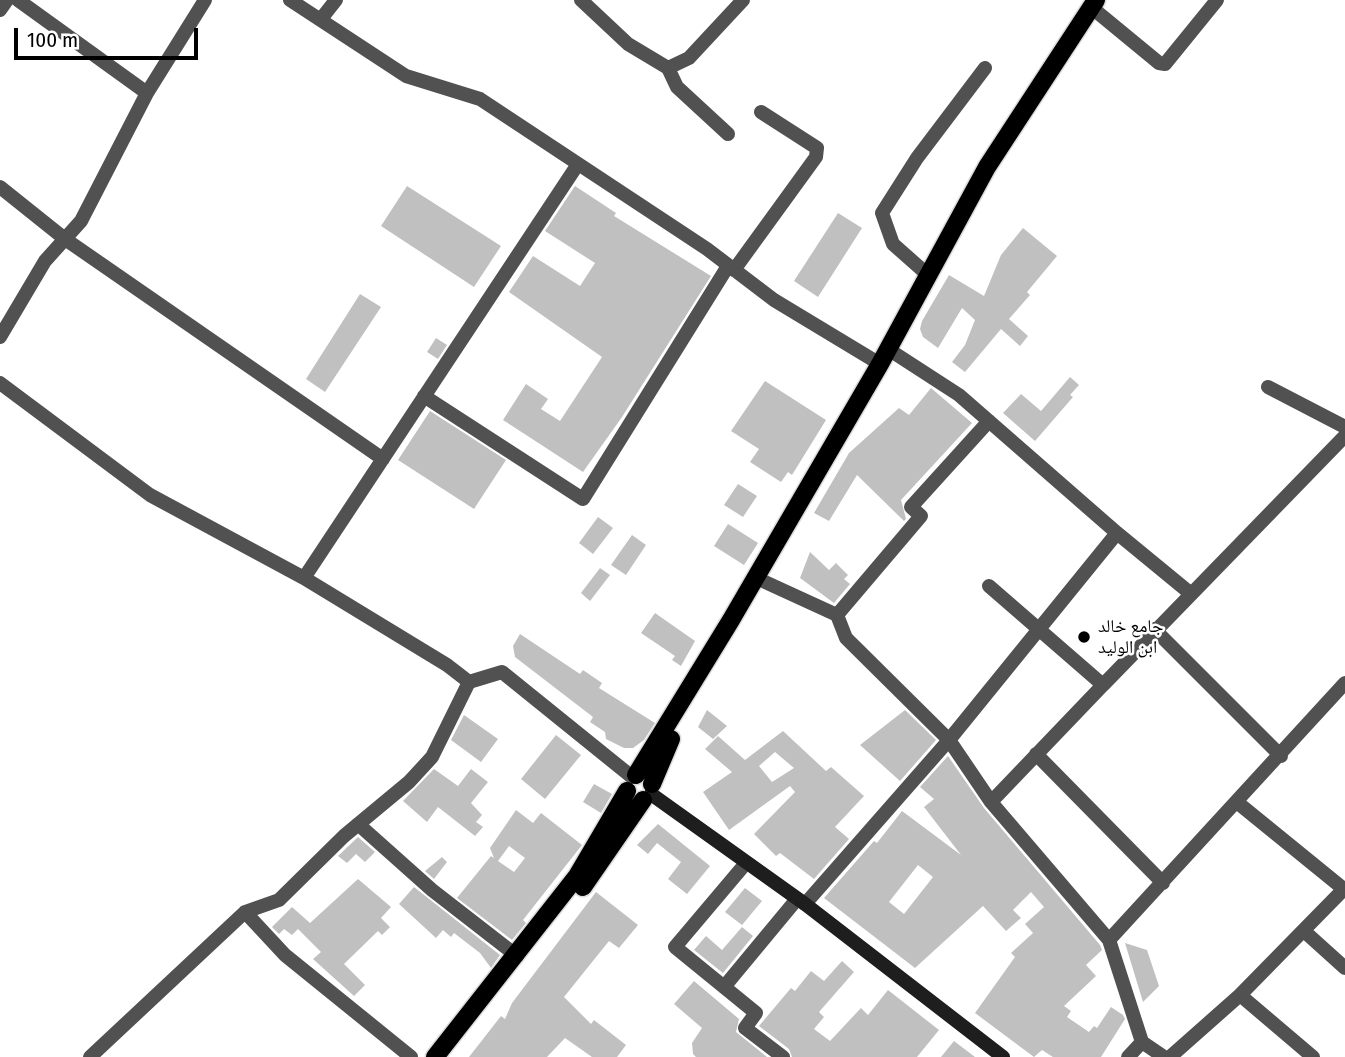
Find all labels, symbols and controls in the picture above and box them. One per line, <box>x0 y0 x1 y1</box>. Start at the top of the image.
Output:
scale bar <box>18 14 201 58</box>
text: 100 m <box>27 27 78 53</box>
place label: جامع خالد ابن الوليد <box>1098 616 1163 658</box>
marker: جامع خالد ابن الوليد <box>1076 629 1092 645</box>

